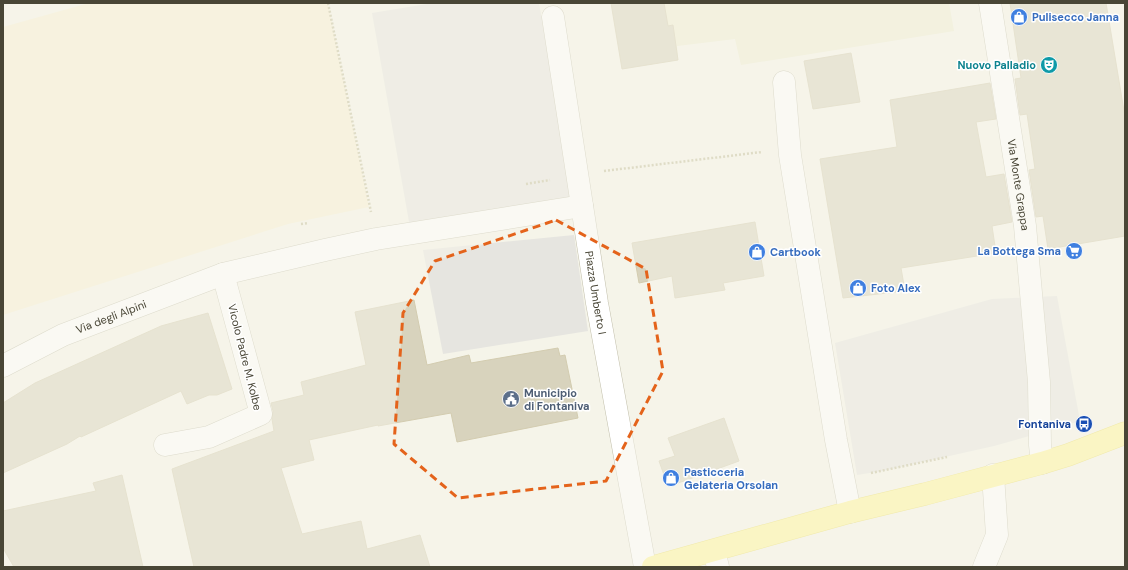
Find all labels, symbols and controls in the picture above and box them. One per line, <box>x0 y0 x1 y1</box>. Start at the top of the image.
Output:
shop icon: Pulisecco Janna <box>1009 7 1029 27</box>
place label: Pulisecco Janna <box>1032 10 1119 24</box>
theatre icon: Nuovo Palladio <box>1039 55 1059 75</box>
place label: Nuovo Palladio <box>957 58 1036 72</box>
street label: Via Monte Grappa <box>1004 138 1032 231</box>
supermarket icon: La Bottega Sma <box>1064 241 1084 261</box>
shop icon: Cartbook <box>747 242 767 262</box>
place label: La Bottega Sma <box>977 244 1061 258</box>
place label: Cartbook <box>770 245 821 259</box>
street label: Piazza Umberto I <box>582 250 610 336</box>
shop icon: Foto Alex <box>848 278 868 298</box>
place label: Foto Alex <box>871 281 921 295</box>
street label: Via degli Alpini <box>74 297 148 336</box>
street label: Vicolo Padre M. Kolbe <box>225 302 265 412</box>
place label: Municipio di Fontaniva <box>524 386 589 413</box>
public building icon: Municipio di Fontaniva <box>501 389 521 409</box>
bus stop icon: Fontaniva <box>1074 414 1094 434</box>
place label: Fontaniva <box>1018 417 1071 431</box>
place label: Pasticceria Gelateria Orsolan <box>684 465 778 492</box>
shop icon: Pasticceria Gelateria Orsolan <box>661 468 681 488</box>

